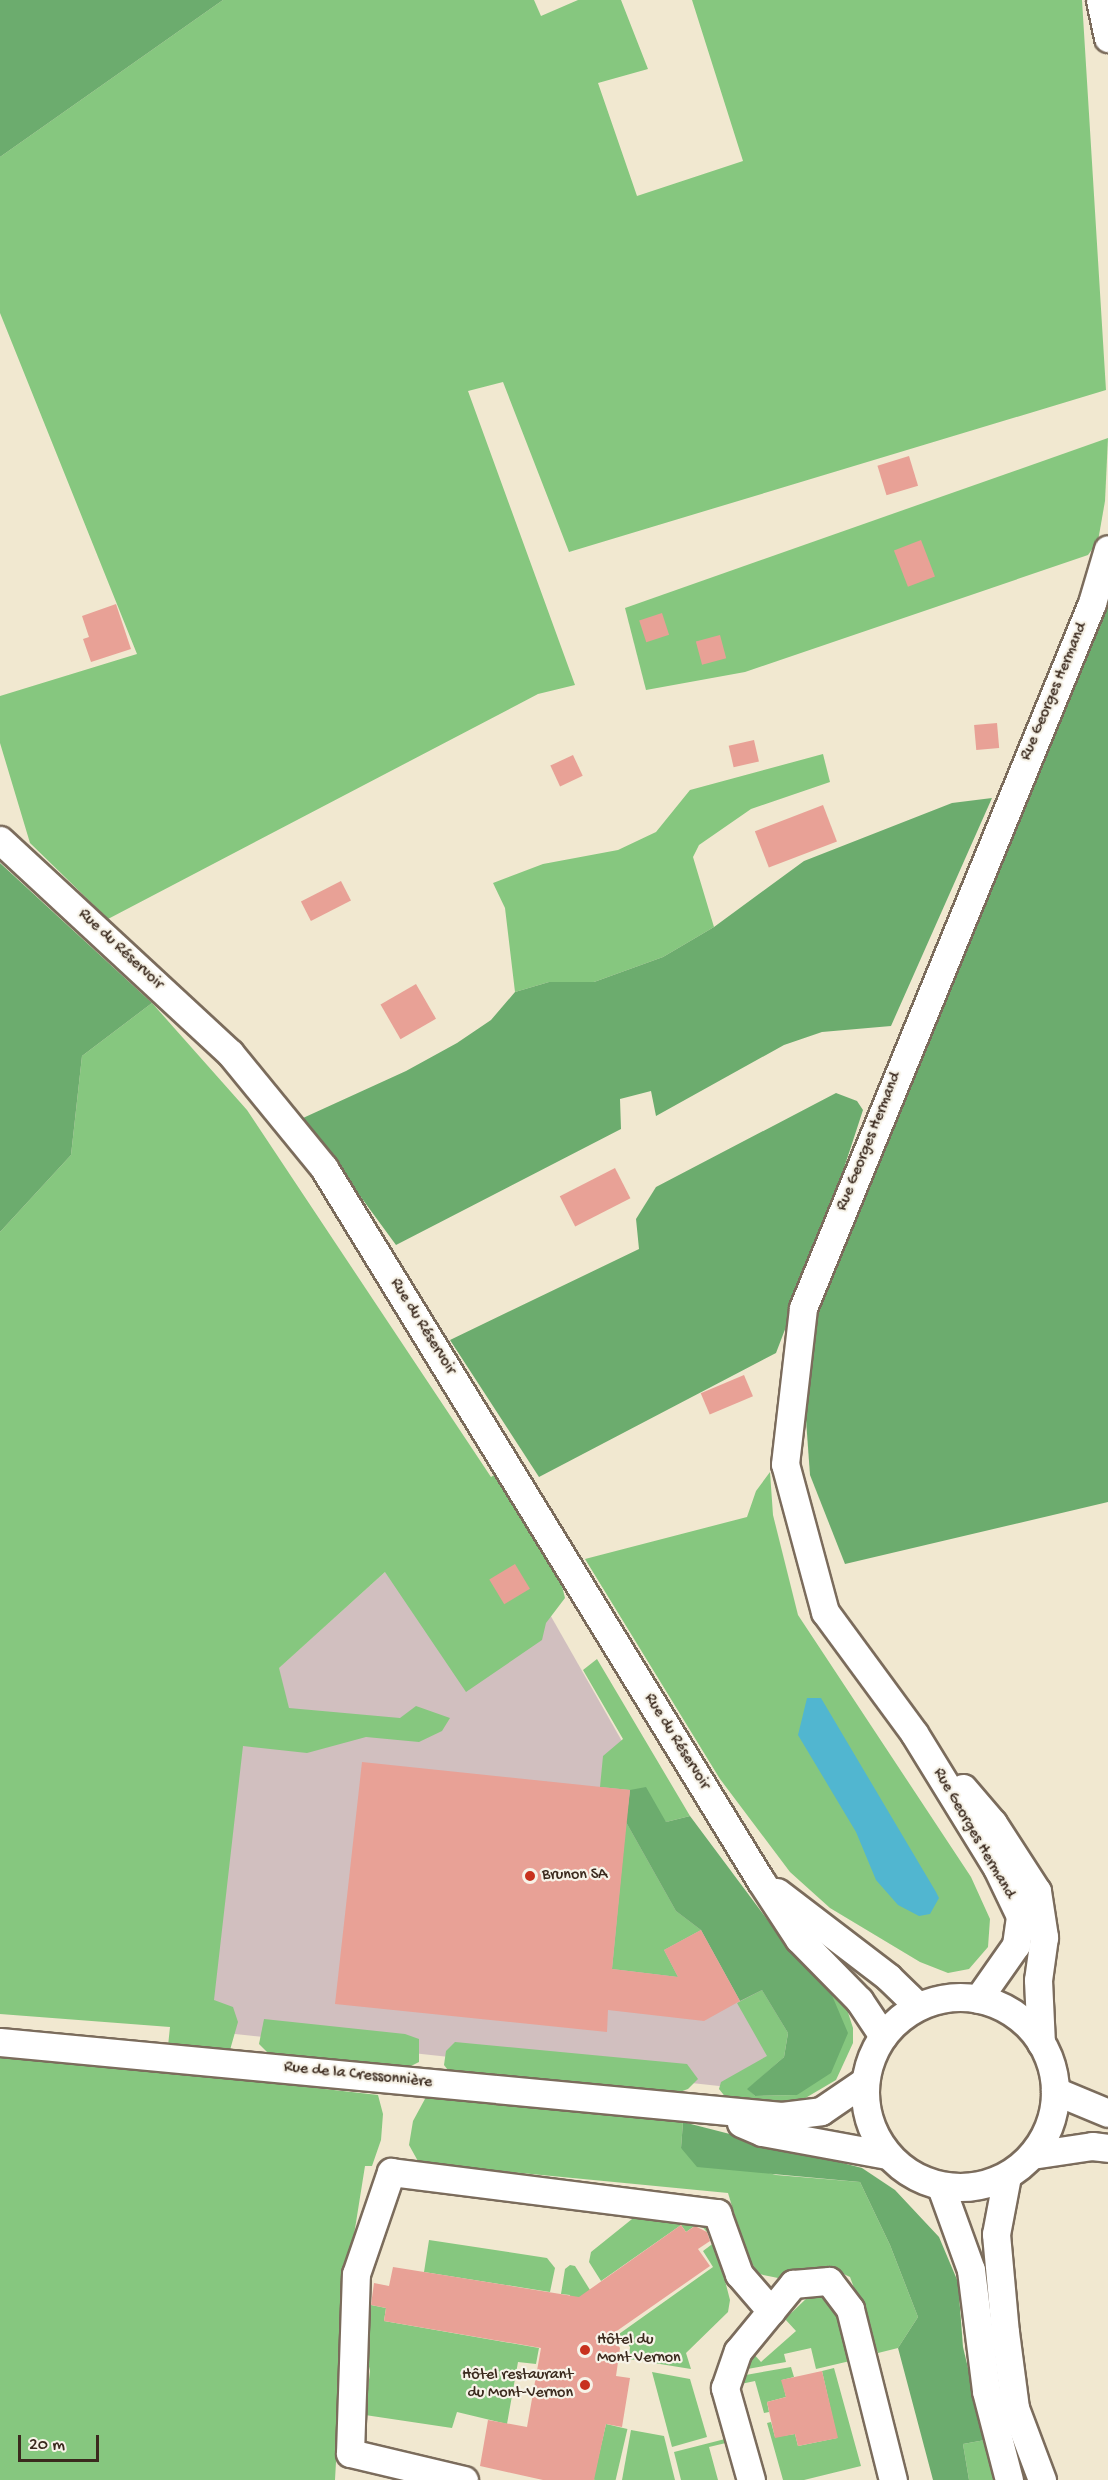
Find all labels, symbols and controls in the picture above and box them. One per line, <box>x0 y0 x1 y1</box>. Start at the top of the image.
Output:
street label: Rue Georges Hermand <box>1017 620 1093 764</box>
street label: Rue du Réservoir <box>73 906 167 994</box>
street label: Rue Georges Hermand <box>833 1070 907 1214</box>
street label: Rue du Réservoir <box>385 1275 459 1379</box>
street label: Rue du Réservoir <box>639 1690 713 1794</box>
street label: Rue Georges Hermand <box>928 1765 1018 1903</box>
place label: Brunon SA <box>542 1866 608 1886</box>
marker: Brunon SA <box>523 1869 537 1883</box>
street label: Rue de la Cressonnière <box>283 2059 433 2093</box>
place label: Hôtel du Mont Vernon <box>597 2331 681 2369</box>
marker: Hôtel du Mont Vernon <box>578 2343 592 2357</box>
place label: Hôtel restaurant du Mont-Vernon <box>462 2366 573 2404</box>
marker: Hôtel restaurant du Mont-Vernon <box>578 2378 592 2392</box>
scale bar <box>21 2423 102 2461</box>
text: 20 m <box>29 2435 65 2456</box>

